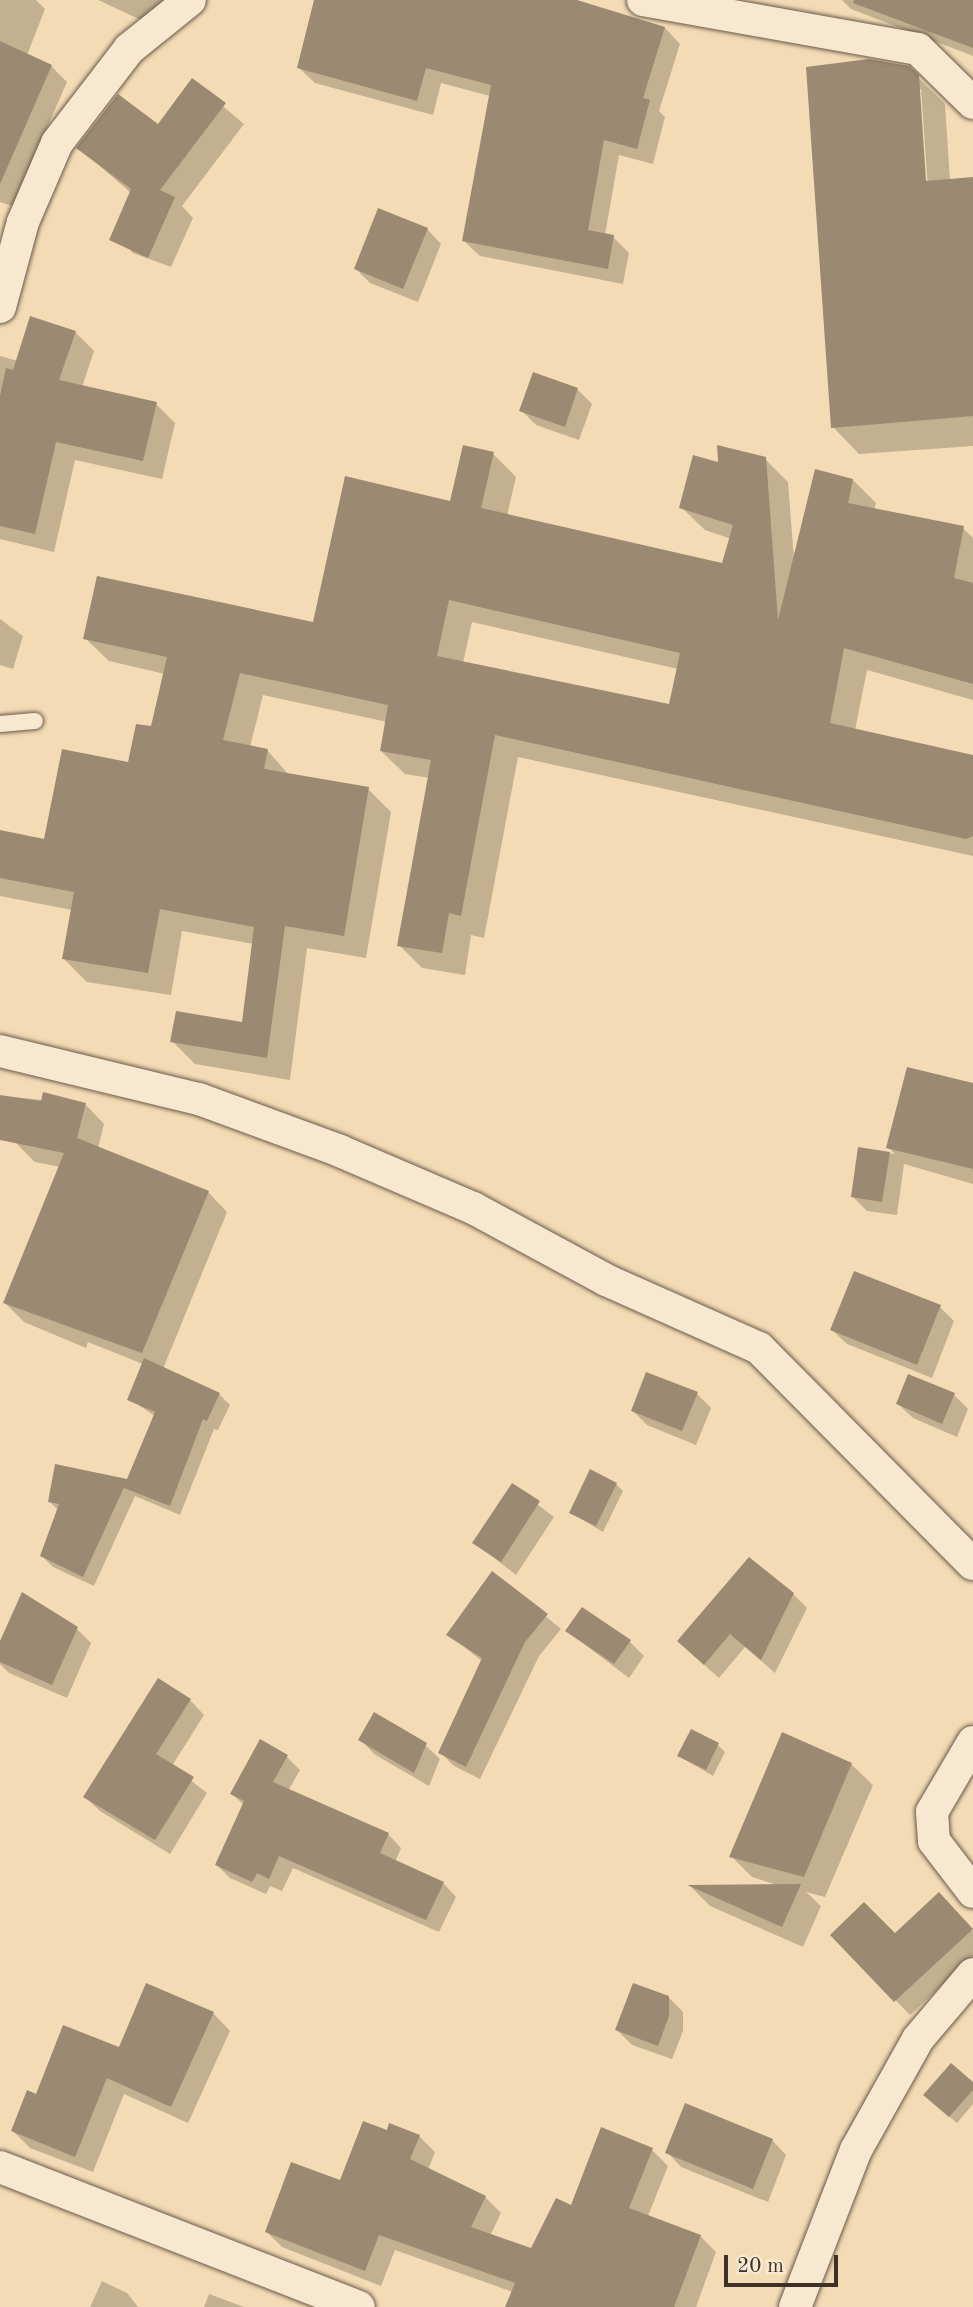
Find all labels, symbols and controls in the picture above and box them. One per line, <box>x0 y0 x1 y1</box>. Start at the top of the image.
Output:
scale bar <box>728 2240 842 2284</box>
text: 20 m <box>737 2256 784 2277</box>

